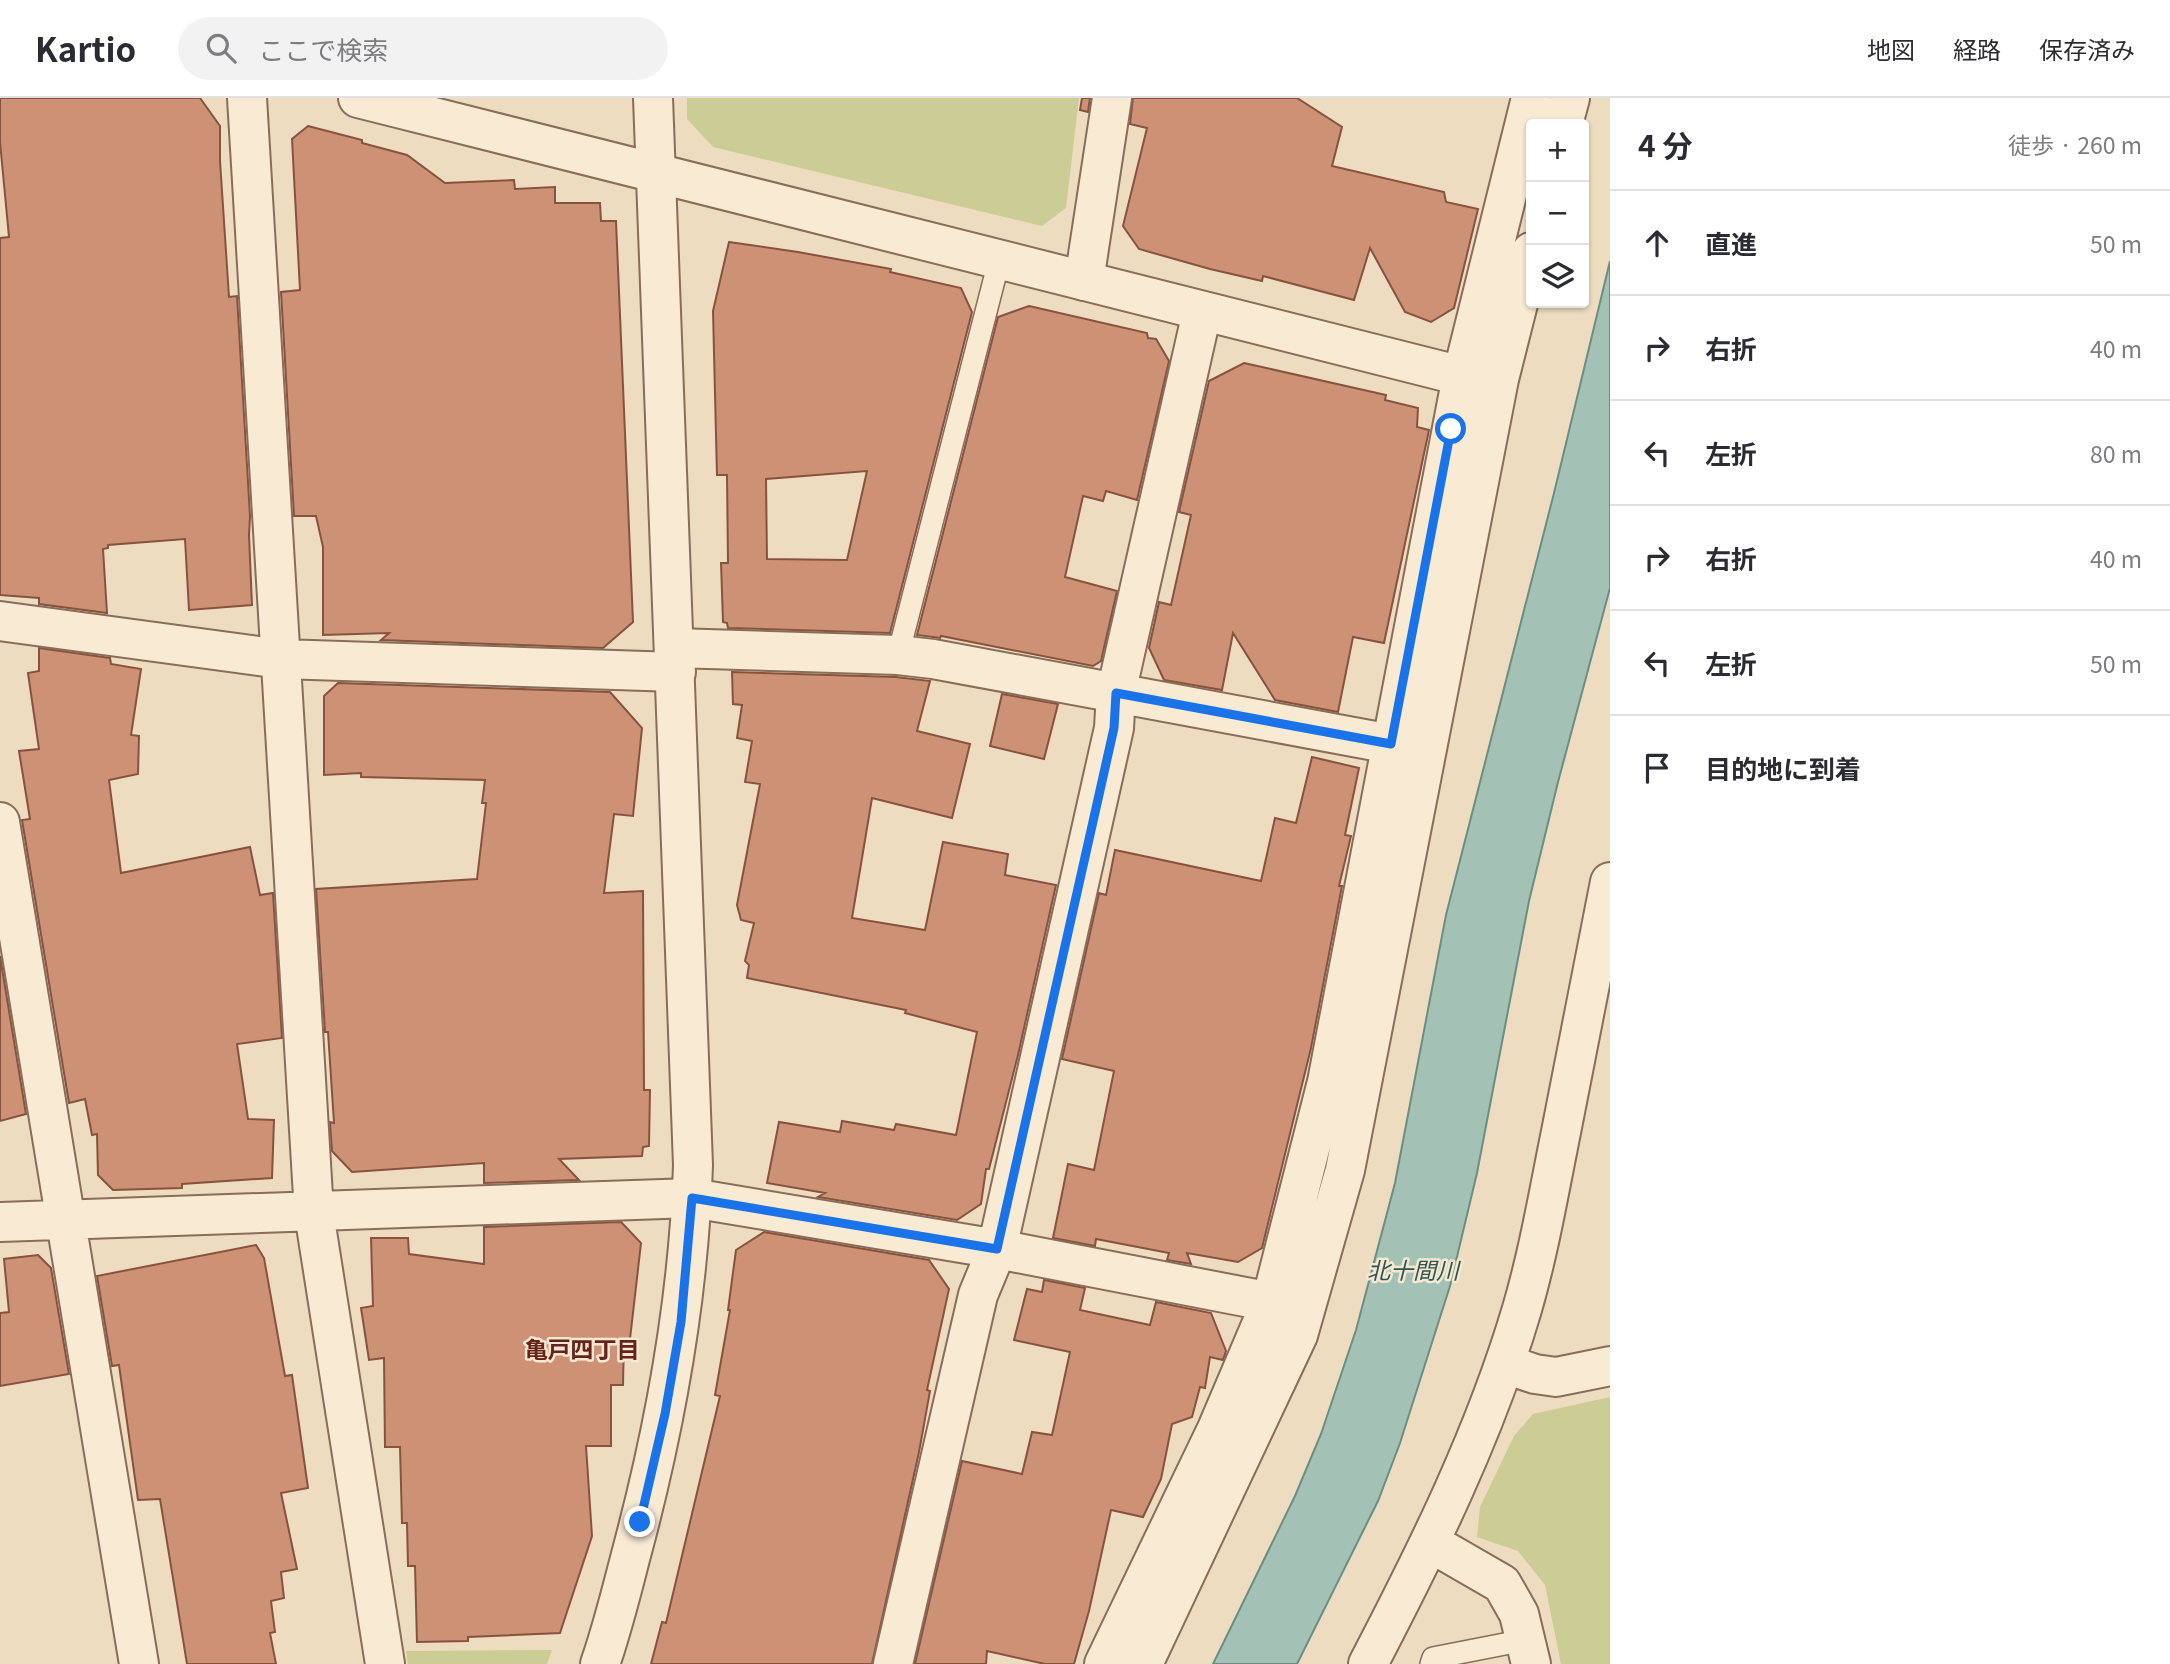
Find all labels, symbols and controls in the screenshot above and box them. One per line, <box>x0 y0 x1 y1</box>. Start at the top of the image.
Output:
search box <box>178 17 668 80</box>
text: Kartio <box>35 24 136 72</box>
icon: search <box>202 29 240 67</box>
text: ここで検索 <box>258 30 388 67</box>
text: 地図 <box>1867 31 1915 66</box>
text: 経路 <box>1953 31 2001 66</box>
text: 保存済み <box>2039 31 2135 66</box>
map controls <box>1526 119 1589 308</box>
button: + <box>1526 119 1589 182</box>
text: 4 分 <box>1638 122 1693 166</box>
text: 徒歩 · 260 m <box>2008 127 2142 161</box>
button: − <box>1526 182 1589 245</box>
icon: ahead <box>1638 224 1676 262</box>
text: 直進 <box>1705 224 1757 261</box>
text: 50 m <box>2090 226 2142 260</box>
button: layers <box>1526 245 1589 308</box>
icon: right <box>1638 329 1676 367</box>
text: 右折 <box>1705 329 1757 366</box>
text: 40 m <box>2090 331 2142 365</box>
route start <box>1435 413 1466 444</box>
icon: left <box>1638 434 1676 472</box>
text: 左折 <box>1705 434 1757 471</box>
text: 80 m <box>2090 436 2142 470</box>
icon: right <box>1638 539 1676 577</box>
text: 右折 <box>1705 539 1757 576</box>
text: 40 m <box>2090 541 2142 575</box>
icon: left <box>1638 644 1676 682</box>
text: 左折 <box>1705 644 1757 681</box>
text: 50 m <box>2090 646 2142 680</box>
icon: arrive <box>1638 749 1676 787</box>
text: 目的地に到着 <box>1705 749 1861 786</box>
water label: 北十間川 <box>1367 1252 1462 1286</box>
district label: 亀戸四丁目 <box>525 1331 640 1365</box>
route end <box>624 1506 655 1537</box>

